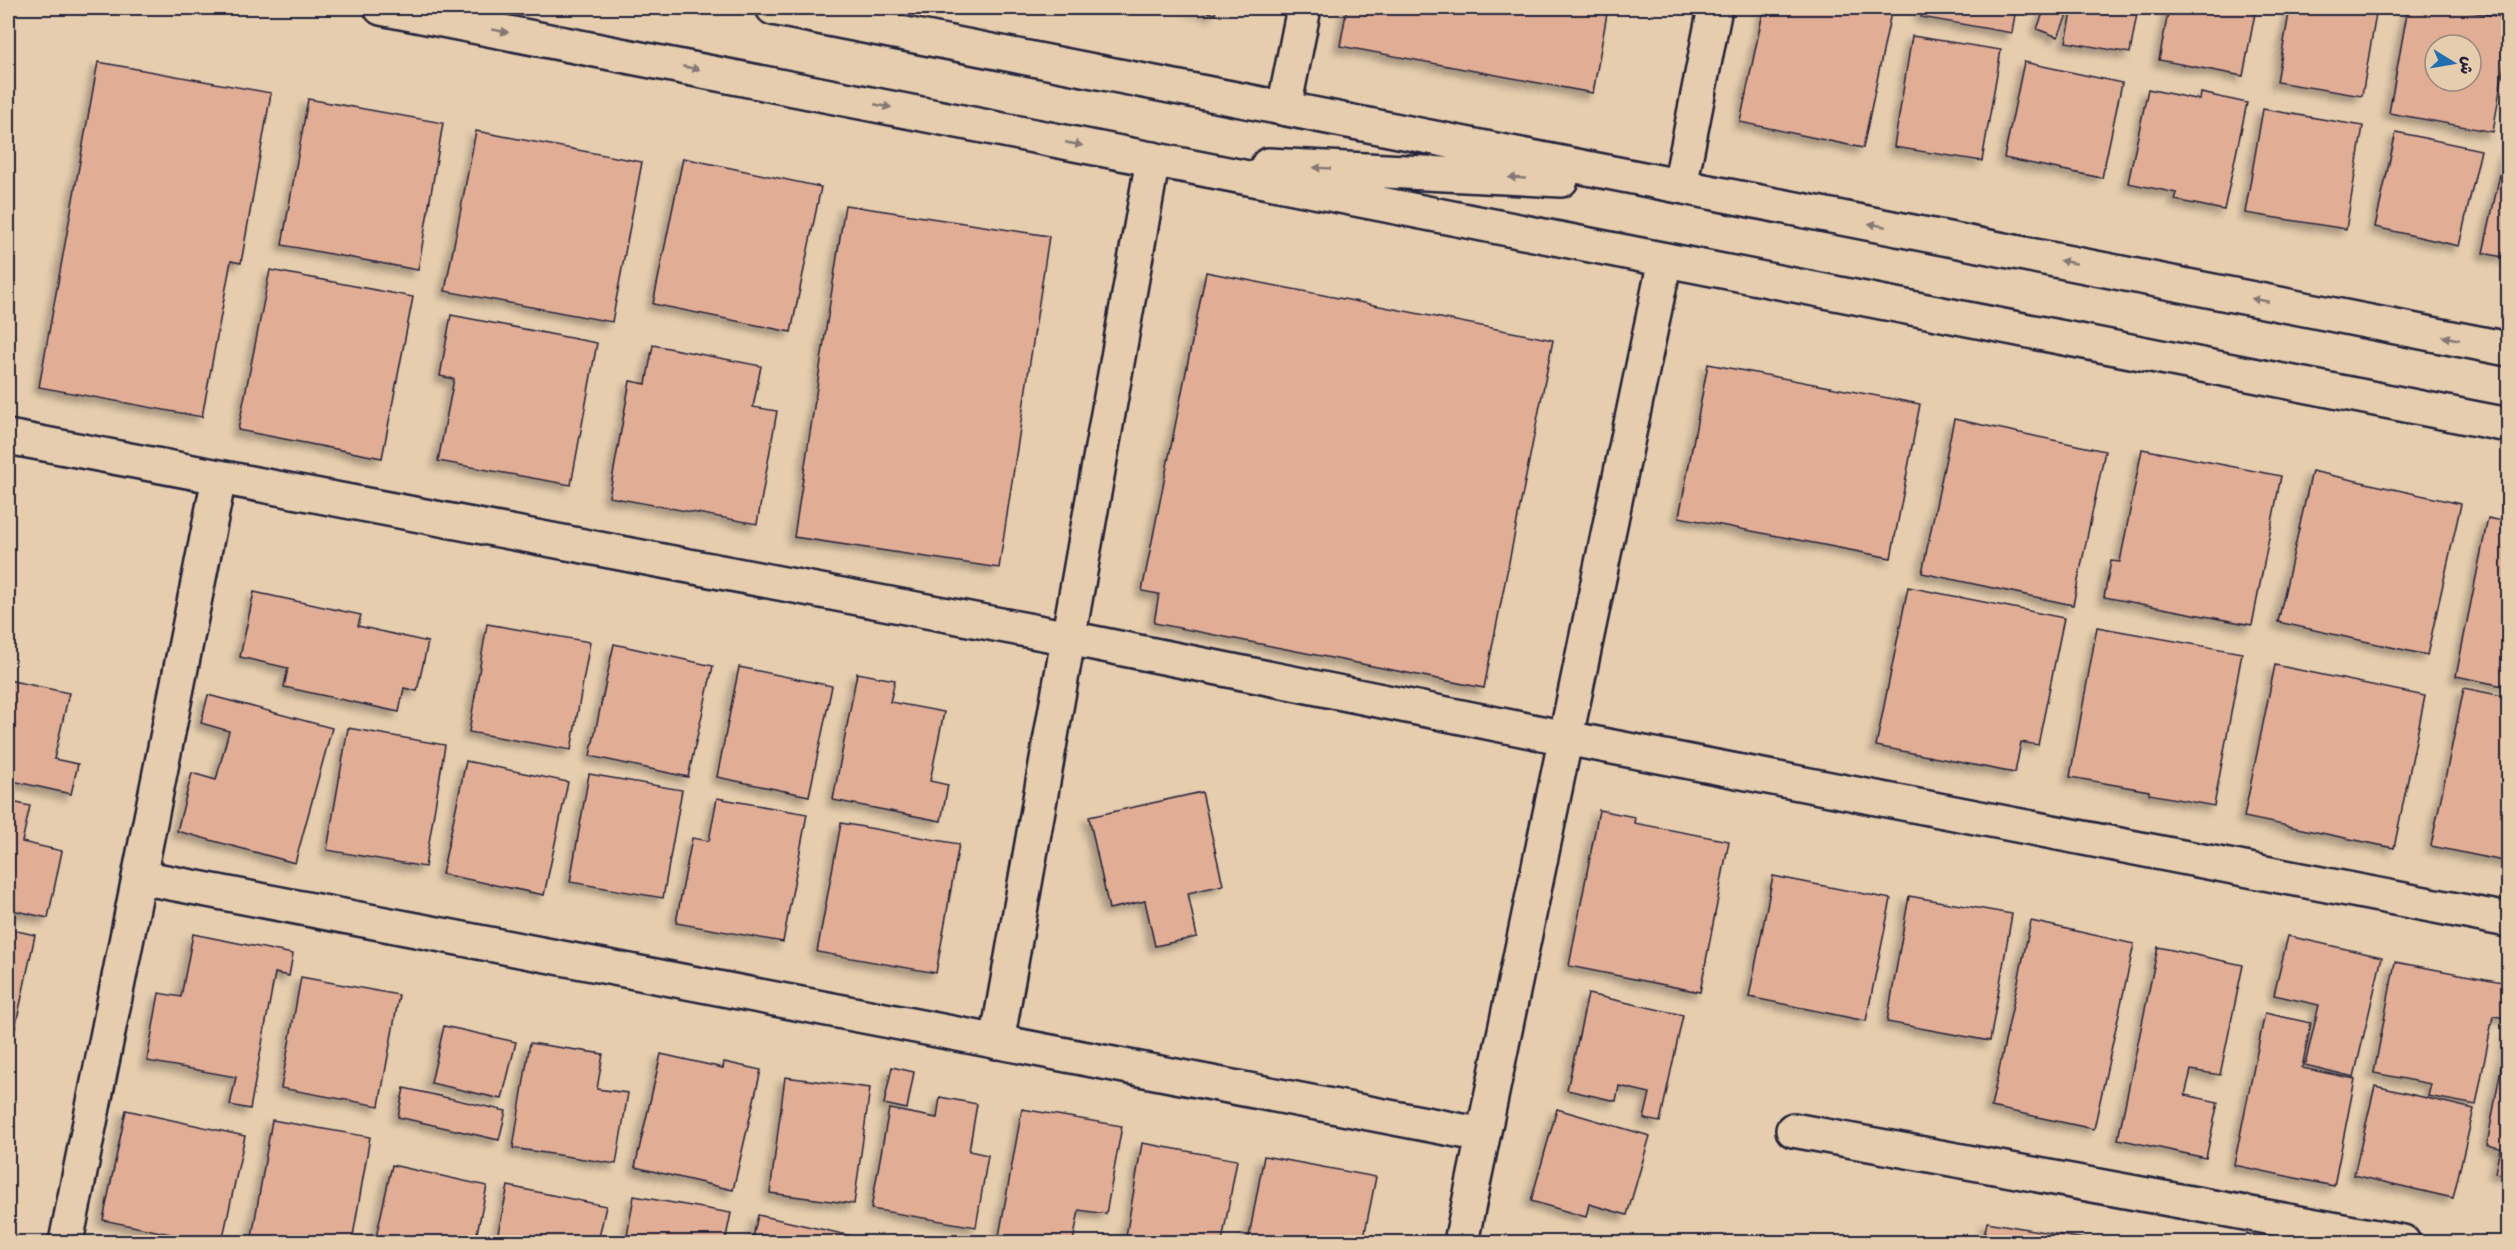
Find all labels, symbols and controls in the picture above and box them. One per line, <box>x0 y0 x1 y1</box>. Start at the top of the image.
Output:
one-way arrow <box>491 27 510 36</box>
north arrow <box>2423 33 2483 93</box>
text: ش <box>2455 55 2477 76</box>
one-way arrow <box>682 64 701 73</box>
one-way arrow <box>874 102 893 111</box>
one-way arrow <box>1065 140 1084 149</box>
one-way arrow <box>1312 163 1331 172</box>
one-way arrow <box>1507 173 1526 182</box>
one-way arrow <box>1867 220 1886 229</box>
one-way arrow <box>2059 257 2078 266</box>
one-way arrow <box>2250 295 2269 304</box>
one-way arrow <box>2441 333 2460 342</box>

